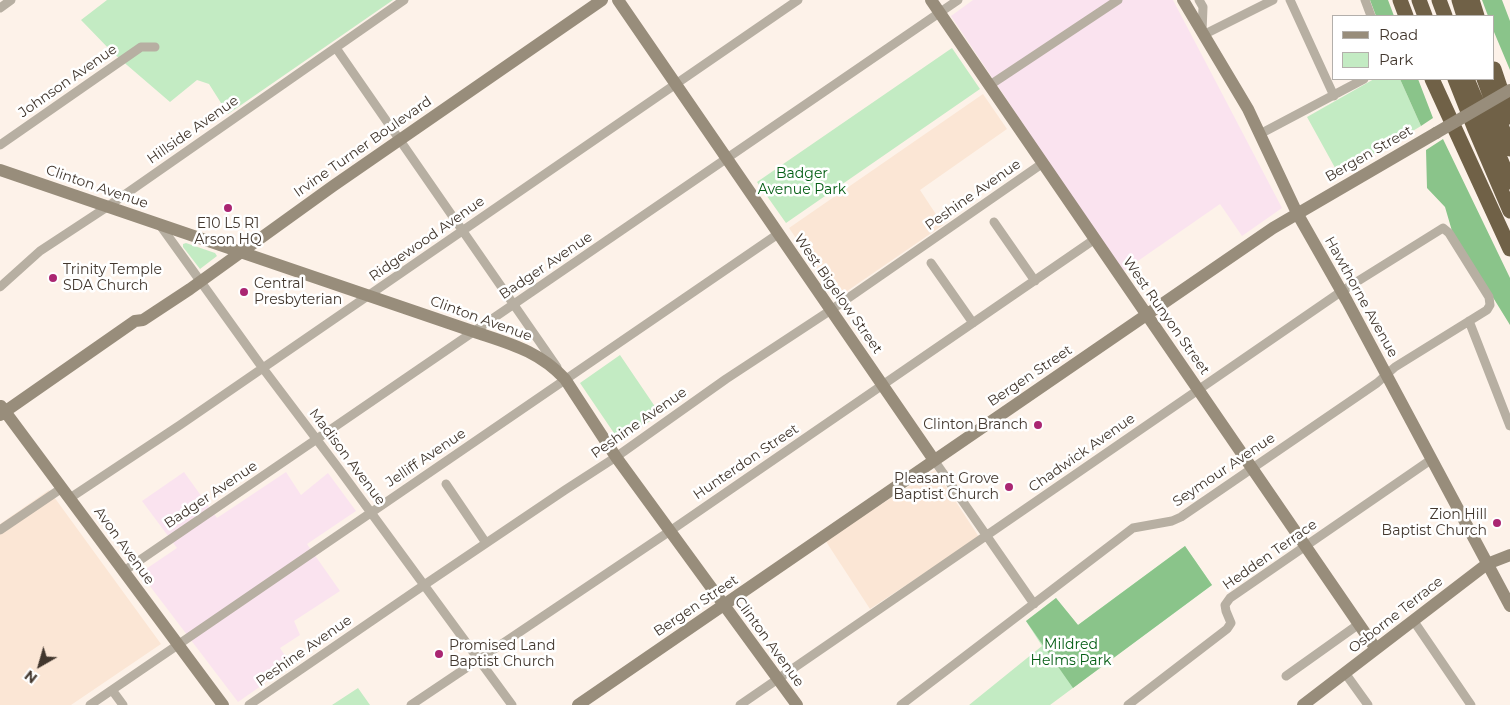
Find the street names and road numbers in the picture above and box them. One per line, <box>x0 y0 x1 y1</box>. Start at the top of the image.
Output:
street label: Johnson Avenue <box>16 41 120 121</box>
street label: Hillside Avenue <box>144 92 242 168</box>
street label: Irvine Turner Boulevard <box>291 93 435 201</box>
street label: Bergen Street <box>1322 122 1416 186</box>
street label: Peshine Avenue <box>922 156 1024 234</box>
street label: Clinton Avenue <box>44 162 150 212</box>
street label: Ridgewood Avenue <box>366 193 488 285</box>
street label: Badger Avenue <box>496 229 596 303</box>
street label: West Bigelow Street <box>790 231 886 357</box>
street label: Hawthorne Avenue <box>1321 234 1401 360</box>
street label: West Runyon Street <box>1119 254 1213 378</box>
street label: Clinton Avenue <box>428 293 534 345</box>
street label: Bergen Street <box>985 342 1075 410</box>
street label: Peshine Avenue <box>588 384 690 462</box>
street label: Madison Avenue <box>305 405 389 509</box>
street label: Chadwick Avenue <box>1026 410 1138 496</box>
street label: Hunterdon Street <box>690 421 802 503</box>
street label: Jelliff Avenue <box>383 425 469 491</box>
street label: Seymour Avenue <box>1170 430 1278 510</box>
street label: Badger Avenue <box>161 458 261 532</box>
street label: Avon Avenue <box>90 504 158 588</box>
street label: Hedden Terrace <box>1220 516 1320 594</box>
street label: Bergen Street <box>651 572 741 640</box>
street label: Osborne Terrace <box>1346 573 1446 657</box>
street label: Clinton Avenue <box>731 594 807 690</box>
street label: Peshine Avenue <box>253 612 355 690</box>

